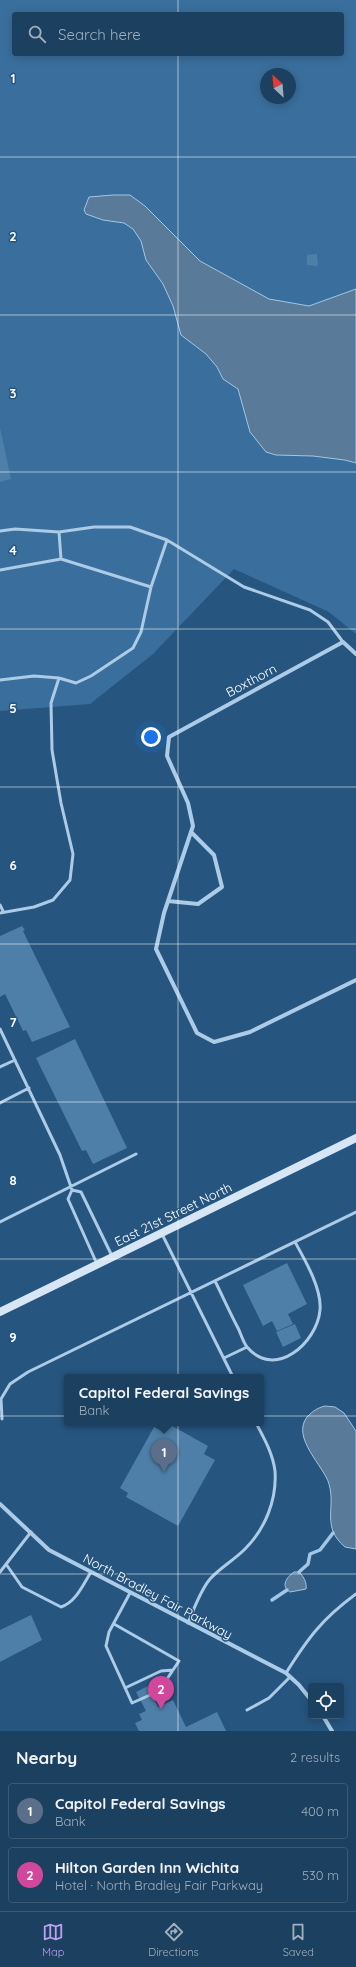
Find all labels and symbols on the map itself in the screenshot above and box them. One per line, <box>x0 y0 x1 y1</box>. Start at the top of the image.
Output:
north arrow <box>260 68 296 104</box>
text: 1 <box>10 70 16 86</box>
text: 2 <box>9 228 17 244</box>
text: 3 <box>10 385 17 401</box>
text: 4 <box>9 542 17 558</box>
street label: Boxthorn <box>223 660 279 700</box>
text: 5 <box>9 700 17 716</box>
your location <box>141 727 161 747</box>
text: 6 <box>9 857 17 873</box>
text: 7 <box>9 1014 17 1030</box>
text: 8 <box>9 1172 17 1188</box>
street label: East 21st Street North <box>112 1179 234 1249</box>
text: 9 <box>9 1329 17 1345</box>
pin: 1 <box>151 1439 177 1472</box>
street label: North Bradley Fair Parkway <box>81 1550 235 1642</box>
pin: 2 <box>148 1676 174 1709</box>

